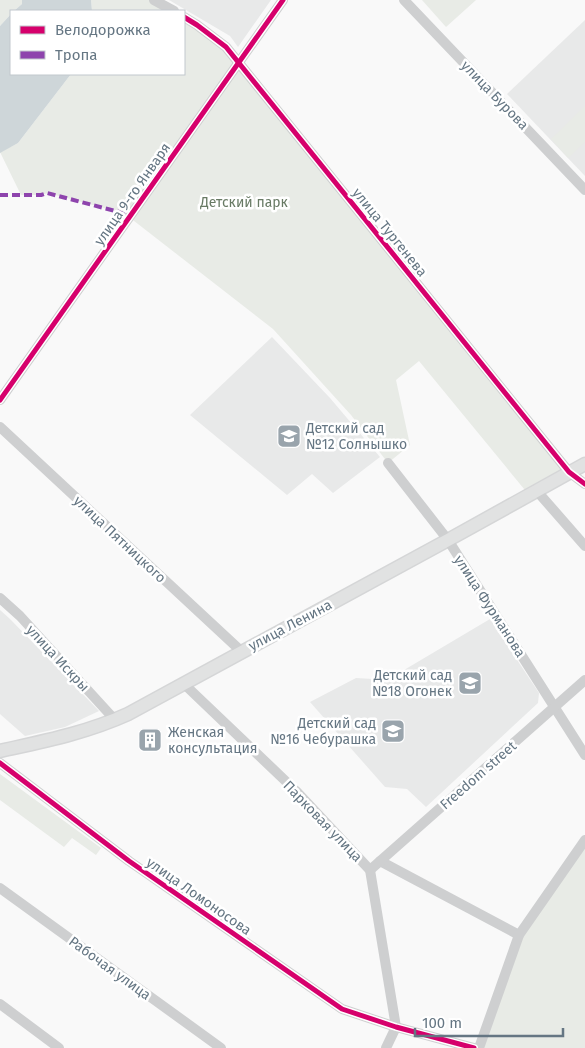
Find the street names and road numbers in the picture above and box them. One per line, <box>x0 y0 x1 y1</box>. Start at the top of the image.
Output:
street label: улица Бурова <box>457 57 532 133</box>
street label: улица 9-го Января <box>91 140 174 249</box>
street label: улица Тургенева <box>349 185 431 280</box>
street label: улица Пятницкого <box>70 492 169 587</box>
street label: улица Фурманова <box>450 552 529 660</box>
street label: улица Ленина <box>246 596 335 655</box>
street label: улица Искры <box>22 622 93 695</box>
street label: Freedom street <box>437 737 521 813</box>
street label: Парковая улица <box>280 777 366 866</box>
street label: улица Ломоносова <box>143 854 254 939</box>
street label: Рабочая улица <box>65 933 154 1004</box>

